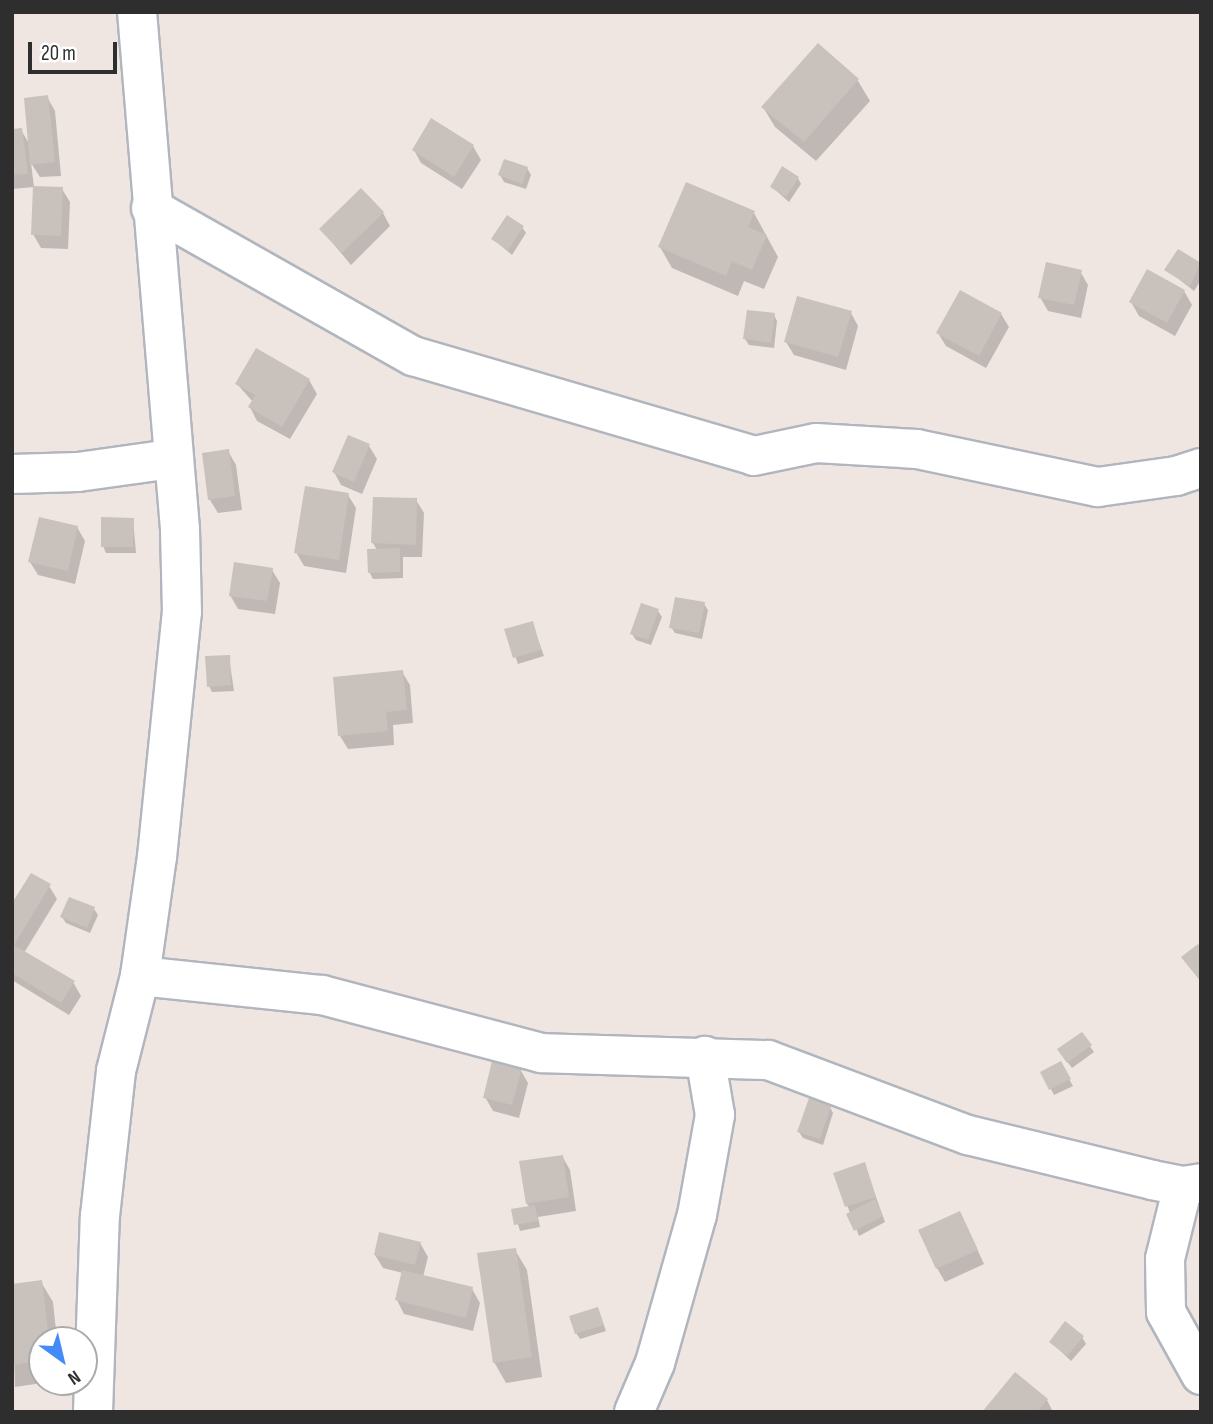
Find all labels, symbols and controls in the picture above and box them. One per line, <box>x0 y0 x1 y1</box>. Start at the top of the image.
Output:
scale bar <box>32 28 121 72</box>
text: 20 m <box>41 41 76 66</box>
north arrow <box>28 1326 98 1396</box>
text: N <box>63 1365 85 1390</box>

